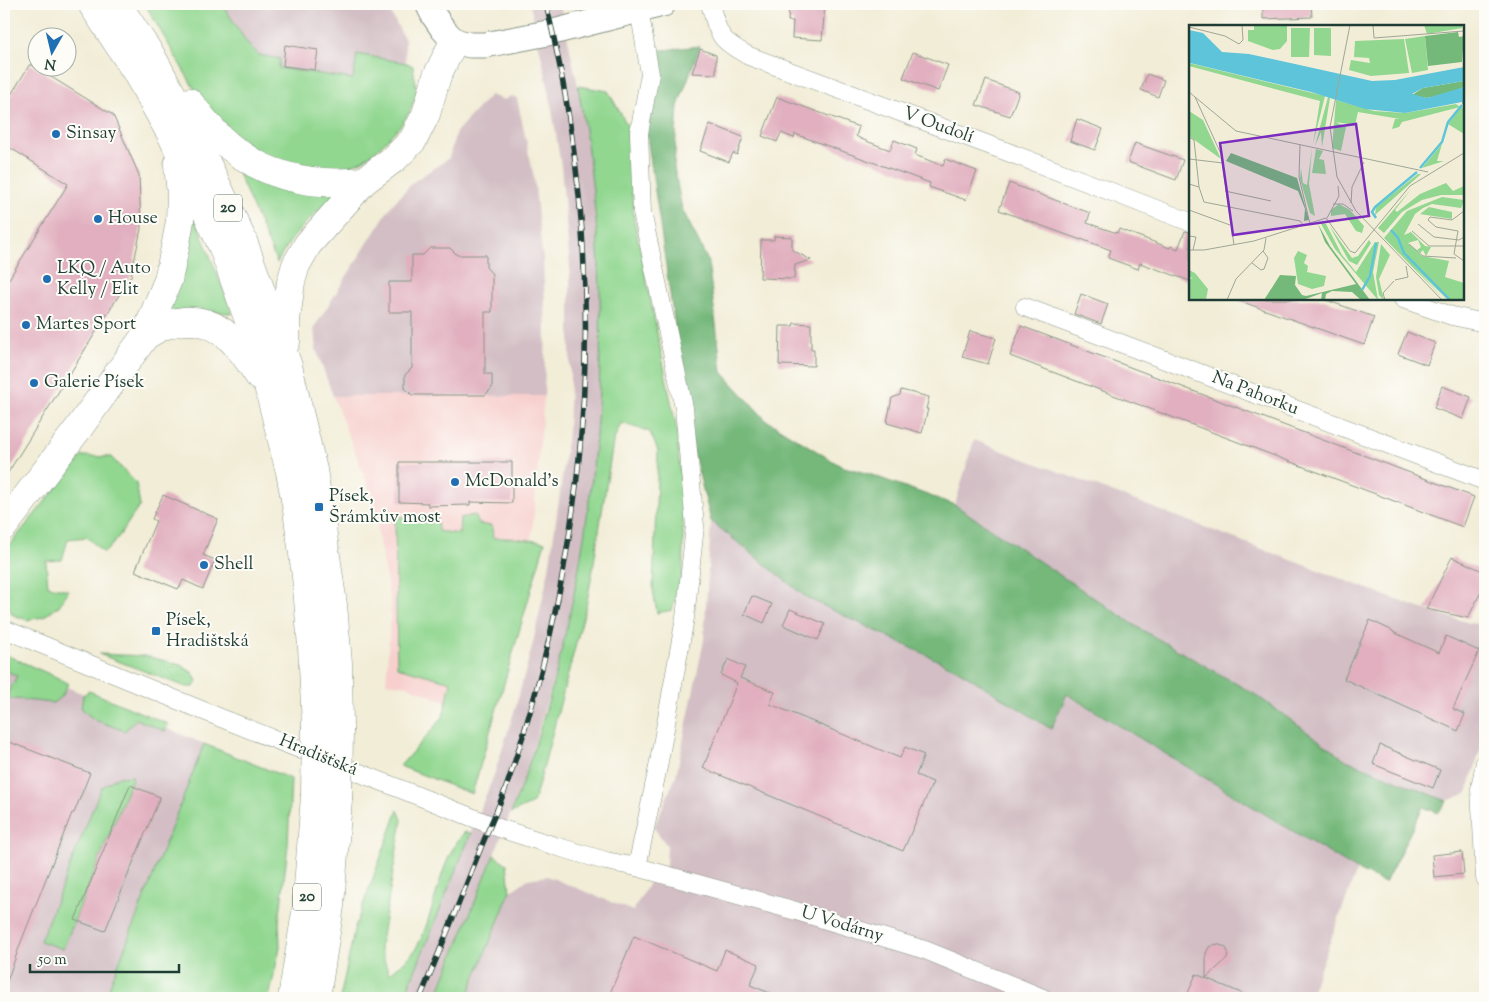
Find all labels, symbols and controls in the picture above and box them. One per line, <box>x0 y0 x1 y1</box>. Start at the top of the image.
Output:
inset map <box>1189 25 1464 300</box>
north arrow <box>28 28 78 78</box>
text: N <box>44 52 57 74</box>
street label: V Oudolí <box>899 101 977 151</box>
place label: Sinsay <box>66 121 117 147</box>
marker: Sinsay <box>50 128 62 140</box>
road number: 20 <box>214 194 242 222</box>
place label: House <box>108 206 158 232</box>
marker: House <box>92 213 104 225</box>
place label: LKQ / Auto Kelly / Elit <box>57 256 151 303</box>
marker: LKQ / Auto Kelly / Elit <box>41 273 53 285</box>
place label: Martes Sport <box>36 312 136 338</box>
marker: Martes Sport <box>20 319 32 331</box>
street label: Na Pahorku <box>1208 365 1302 423</box>
place label: Galerie Písek <box>44 370 145 396</box>
marker: Galerie Písek <box>28 377 40 389</box>
place label: McDonald's <box>465 469 559 495</box>
marker: McDonald's <box>449 476 461 488</box>
place label: Písek, Šrámkův most <box>329 484 441 531</box>
marker: Písek, Šrámkův most <box>313 501 325 513</box>
place label: Shell <box>214 552 253 578</box>
marker: Shell <box>198 559 210 571</box>
place label: Písek, Hradištská <box>166 608 249 655</box>
marker: Písek, Hradištská <box>150 625 162 637</box>
street label: Hradišťská <box>275 728 361 784</box>
road number: 20 <box>293 884 321 910</box>
street label: U Vodárny <box>797 900 887 950</box>
scale bar <box>30 942 179 974</box>
text: 50 m <box>37 950 67 971</box>

